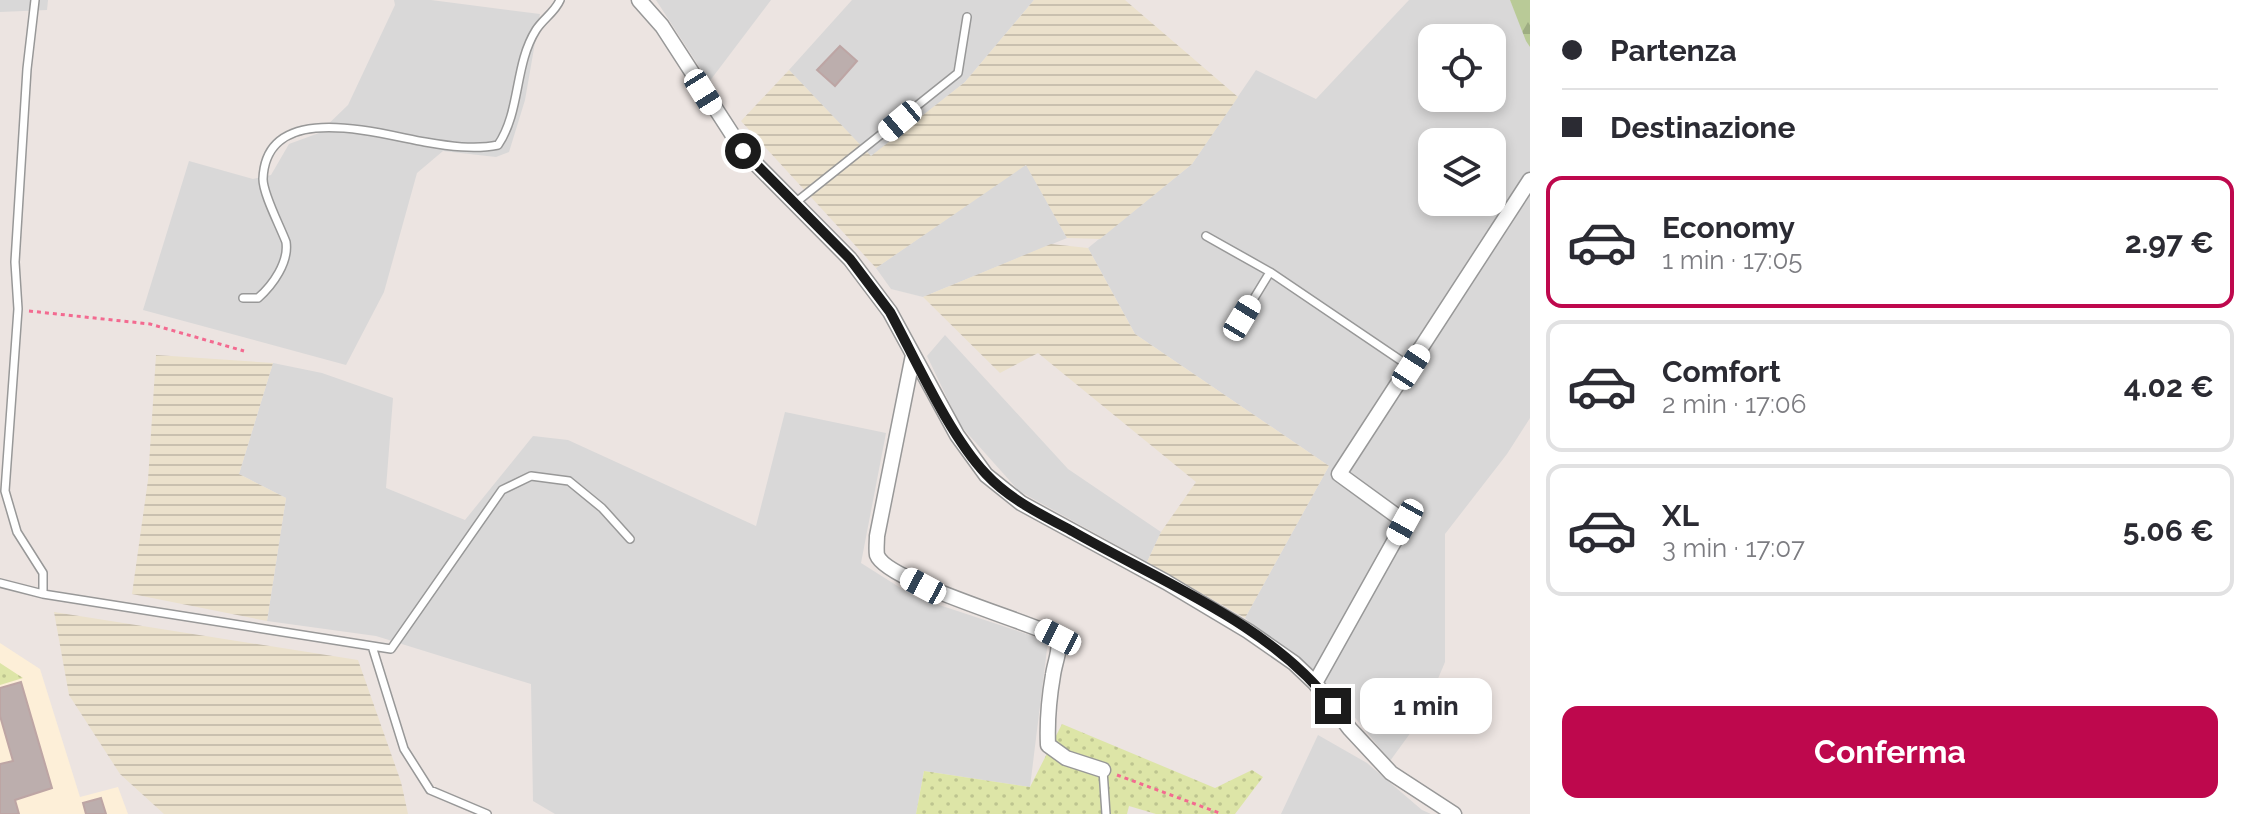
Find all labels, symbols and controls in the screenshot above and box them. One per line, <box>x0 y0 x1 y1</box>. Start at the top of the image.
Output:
map controls <box>1418 24 1506 216</box>
button: locate <box>1418 24 1506 112</box>
text: Partenza <box>1610 33 1737 68</box>
car <box>680 65 726 119</box>
car <box>874 96 926 146</box>
text: Destinazione <box>1610 110 1795 145</box>
button: layers <box>1418 128 1506 216</box>
route start <box>725 133 761 169</box>
icon: car <box>1566 206 1638 278</box>
text: Economy <box>1662 210 1795 245</box>
text: 2.97 € <box>2125 225 2214 260</box>
text: 1 min · 17:05 <box>1662 245 1803 275</box>
car <box>1219 291 1265 345</box>
car <box>1388 340 1434 394</box>
icon: car <box>1566 350 1638 422</box>
text: Comfort <box>1662 354 1781 389</box>
text: 4.02 € <box>2124 369 2214 404</box>
text: 2 min · 17:06 <box>1662 389 1806 419</box>
icon: car <box>1566 494 1638 566</box>
car <box>1383 495 1427 549</box>
text: XL <box>1662 498 1699 533</box>
text: 5.06 € <box>2123 513 2214 548</box>
text: 3 min · 17:07 <box>1662 533 1805 563</box>
car <box>896 564 950 608</box>
car <box>1031 615 1085 659</box>
callout: 1 min <box>1361 678 1493 734</box>
route end <box>1315 688 1351 724</box>
text: 1 min <box>1393 691 1459 721</box>
button: Conferma <box>1562 706 2218 798</box>

